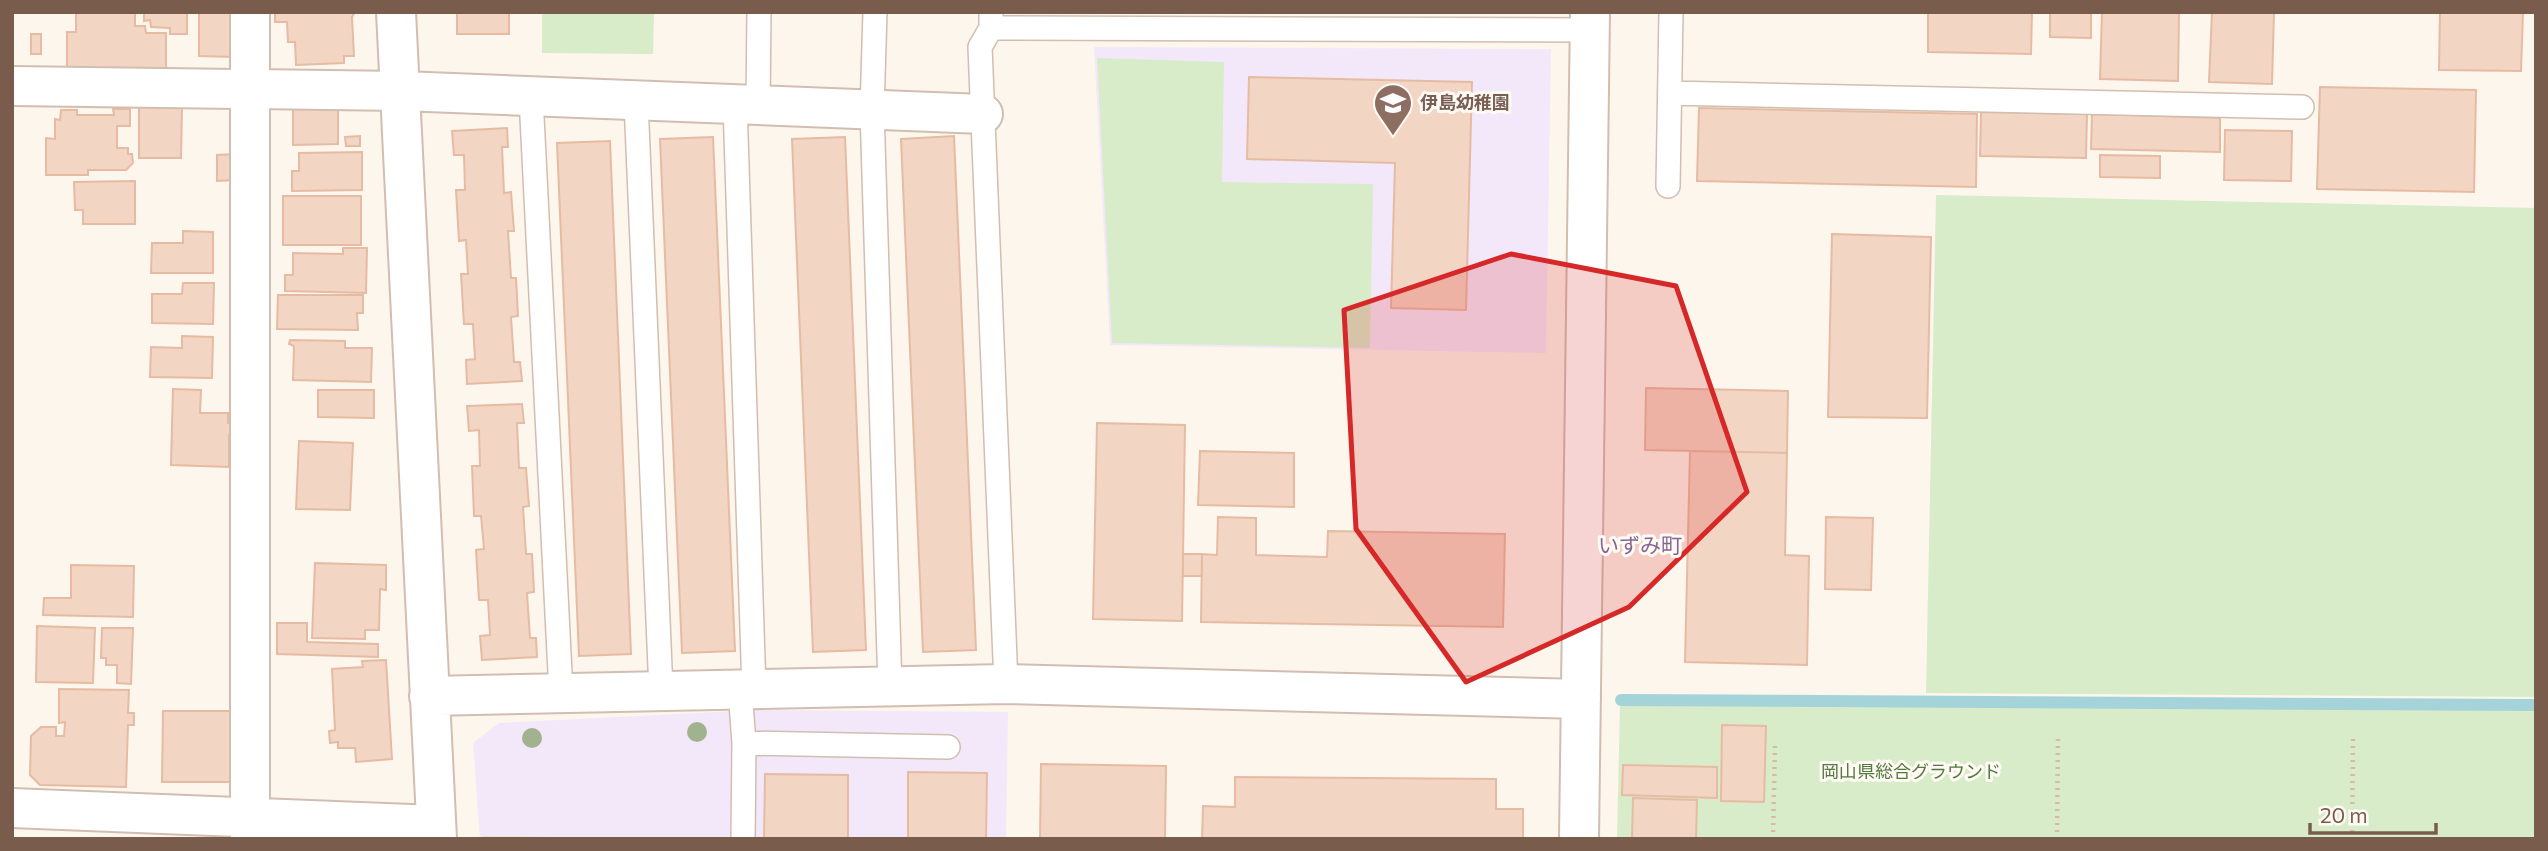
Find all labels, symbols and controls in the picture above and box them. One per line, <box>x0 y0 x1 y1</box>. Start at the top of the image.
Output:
school or university icon: 伊島幼稚園 <box>1372 82 1414 137</box>
place label: 伊島幼稚園 <box>1420 91 1510 113</box>
district label: いずみ町 <box>1598 532 1682 557</box>
park label: 岡山県総合グラウンド <box>1821 760 2001 782</box>
scale bar <box>2310 792 2436 836</box>
text: 20 m <box>2320 802 2368 827</box>

